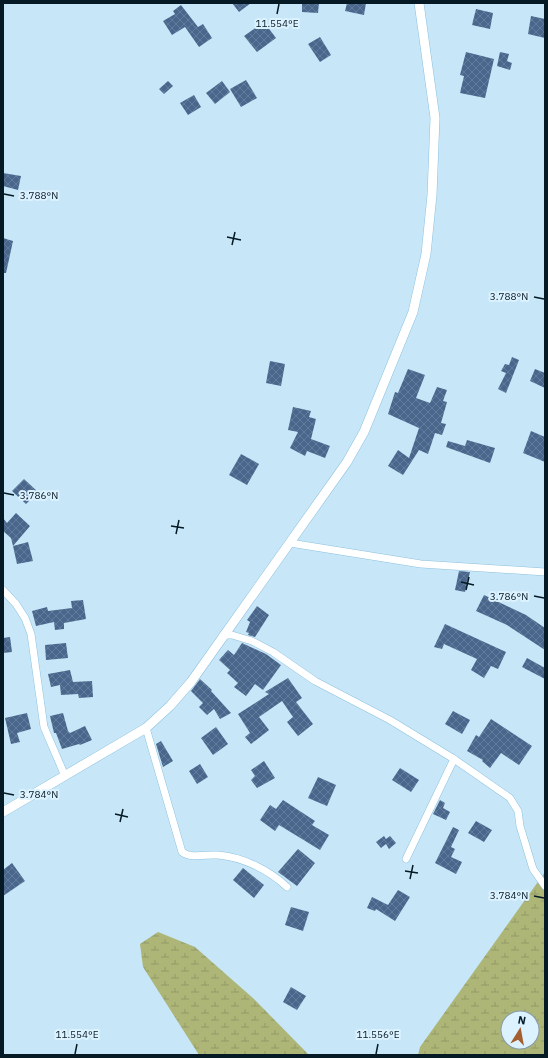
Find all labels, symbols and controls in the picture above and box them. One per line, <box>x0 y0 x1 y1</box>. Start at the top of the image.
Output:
text: 11.554°E <box>255 17 299 30</box>
text: 3.788°N <box>20 189 58 202</box>
text: 3.788°N <box>490 290 528 303</box>
text: 3.786°N <box>20 489 58 502</box>
text: 3.786°N <box>490 590 528 603</box>
text: 3.784°N <box>20 788 58 801</box>
text: 3.784°N <box>490 889 528 902</box>
north arrow <box>500 1010 540 1050</box>
text: N <box>517 1013 527 1028</box>
text: 11.554°E <box>55 1028 99 1041</box>
text: 11.556°E <box>356 1028 400 1041</box>

